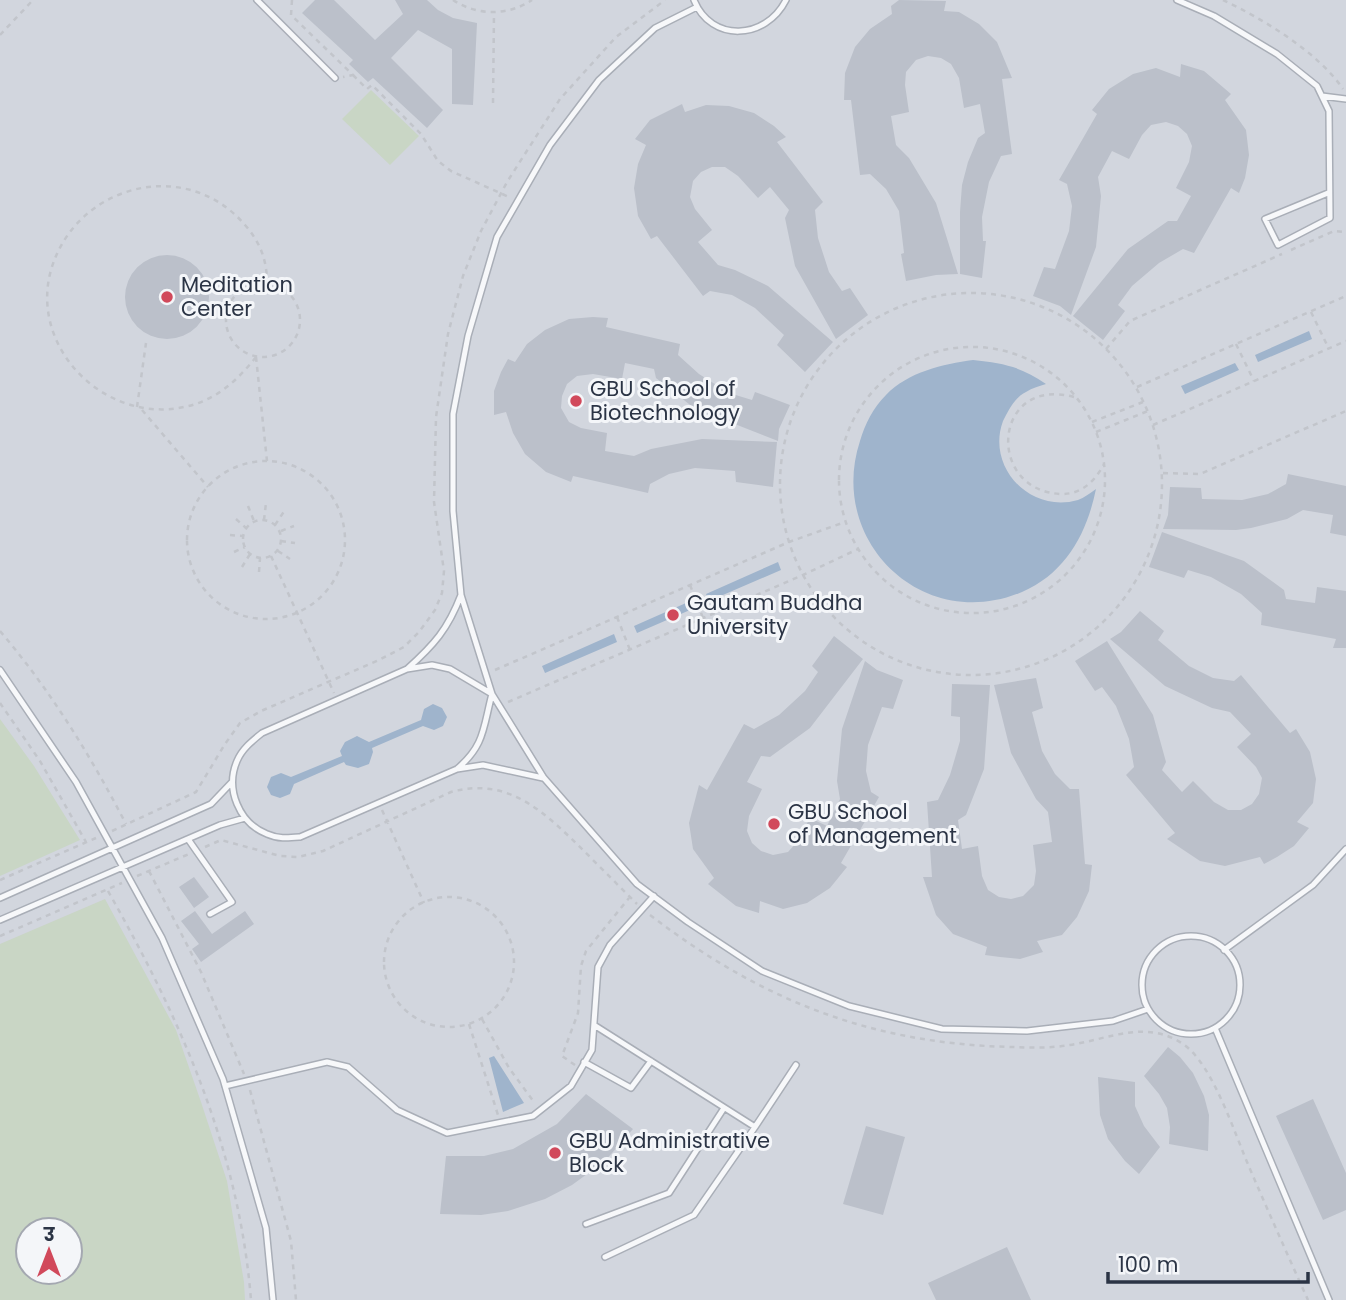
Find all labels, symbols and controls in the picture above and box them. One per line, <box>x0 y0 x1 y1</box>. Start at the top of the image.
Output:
place label: Meditation Center <box>181 270 293 323</box>
marker: Meditation Center <box>159 289 175 305</box>
place label: GBU School of Biotechnology <box>590 374 740 427</box>
marker: GBU School of Biotechnology <box>568 393 584 409</box>
place label: Gautam Buddha University <box>687 588 862 641</box>
marker: Gautam Buddha University <box>665 607 681 623</box>
place label: GBU School of Management <box>788 797 957 850</box>
marker: GBU School of Management <box>766 816 782 832</box>
place label: GBU Administrative Block <box>569 1126 770 1179</box>
marker: GBU Administrative Block <box>547 1145 563 1161</box>
north arrow <box>14 1216 84 1286</box>
text: उ <box>43 1221 56 1248</box>
scale bar <box>1108 1240 1308 1284</box>
text: 100 m <box>1118 1250 1178 1279</box>

